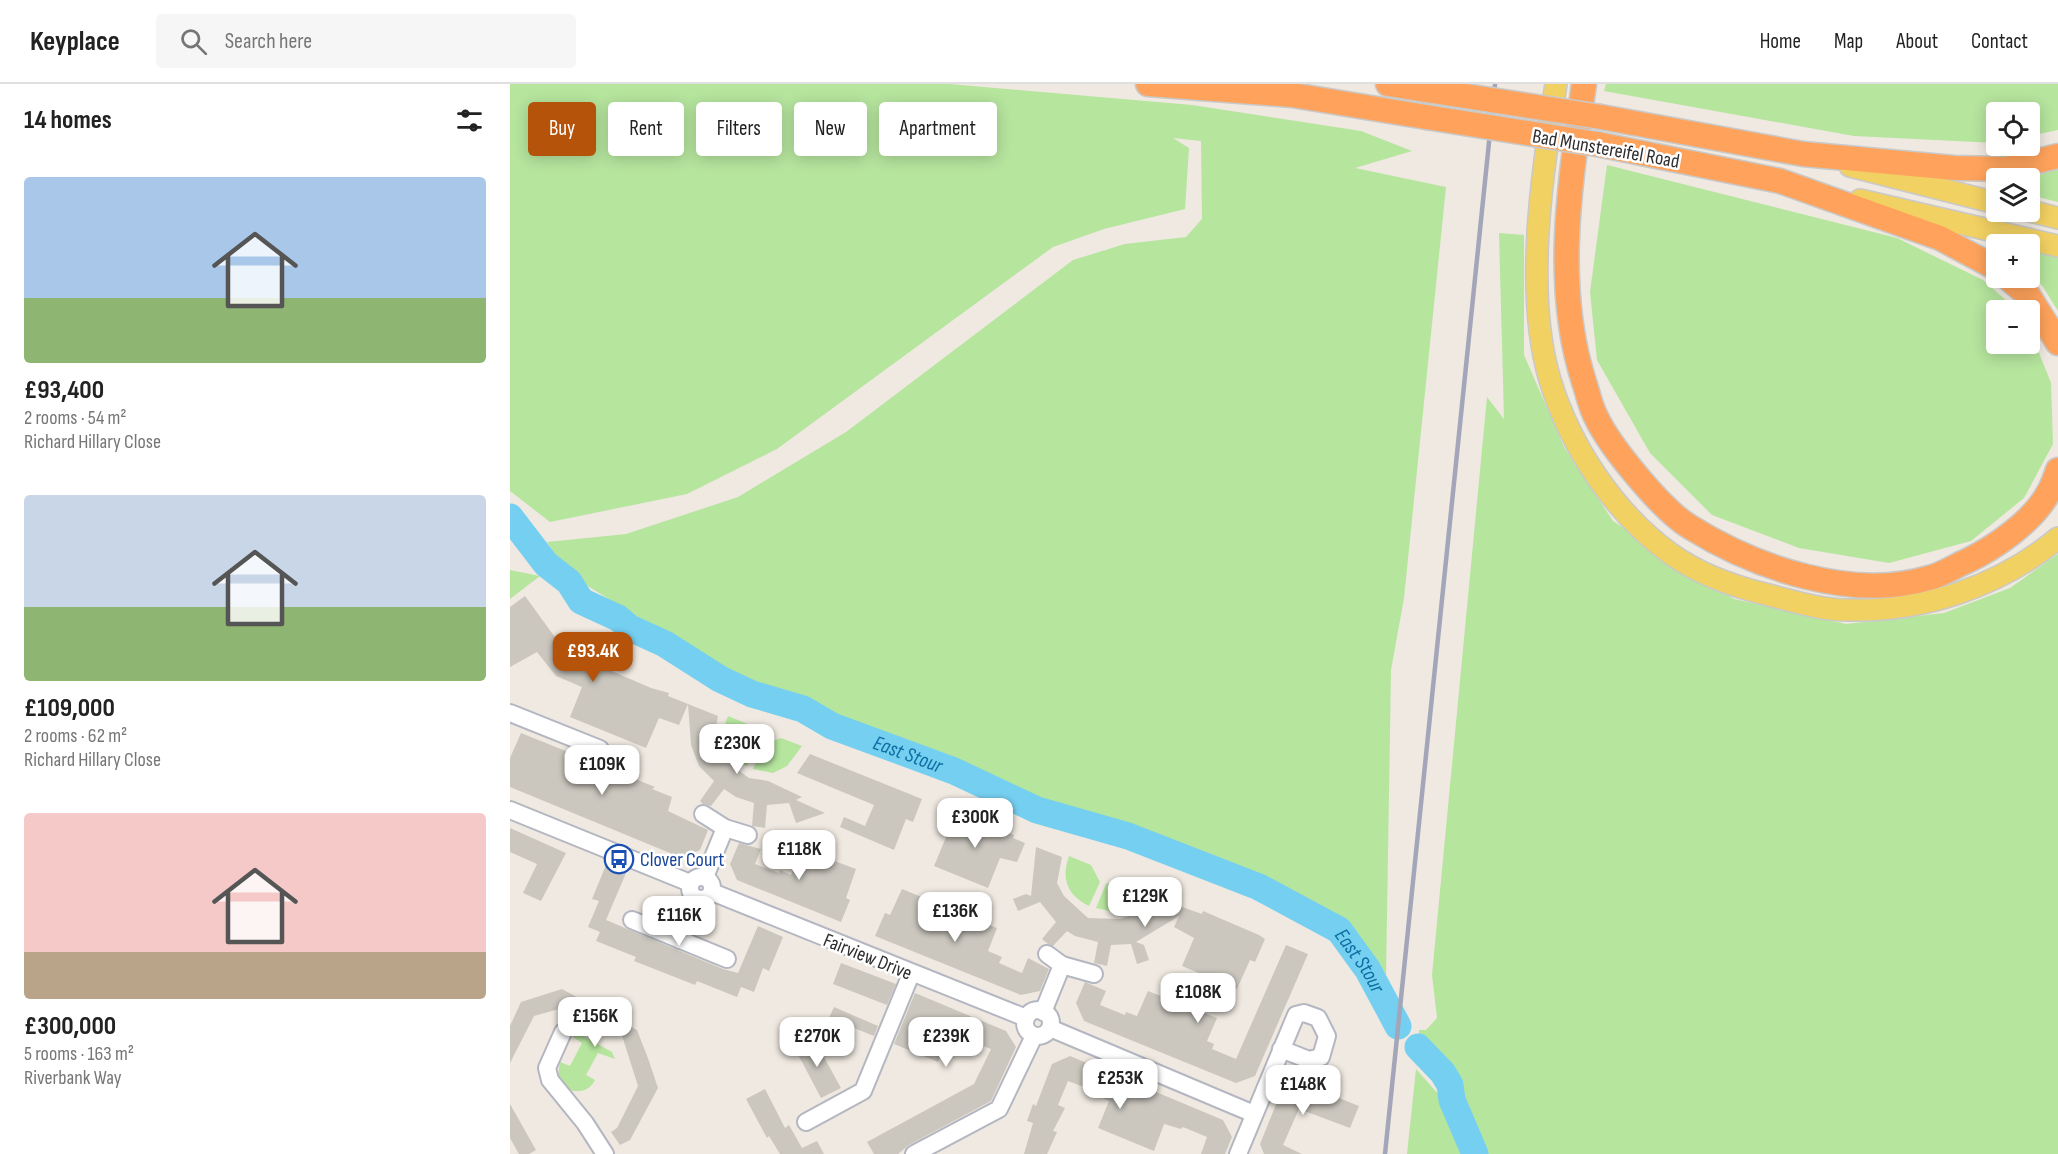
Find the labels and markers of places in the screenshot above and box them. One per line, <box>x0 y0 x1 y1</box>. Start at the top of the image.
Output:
pin: £93.4K <box>544 632 642 683</box>
pin: £230K <box>695 724 779 775</box>
pin: £109K <box>560 745 644 796</box>
pin: £300K <box>933 798 1017 849</box>
pin: £118K <box>757 830 841 881</box>
bus stop icon: Clover Court <box>603 843 635 875</box>
place label: Clover Court <box>640 848 724 872</box>
pin: £129K <box>1103 877 1187 928</box>
pin: £136K <box>913 892 997 943</box>
pin: £116K <box>637 896 721 947</box>
pin: £108K <box>1156 973 1240 1024</box>
pin: £156K <box>553 997 637 1048</box>
pin: £270K <box>775 1017 859 1068</box>
pin: £239K <box>904 1017 988 1068</box>
pin: £253K <box>1078 1059 1162 1110</box>
pin: £148K <box>1261 1065 1345 1116</box>

